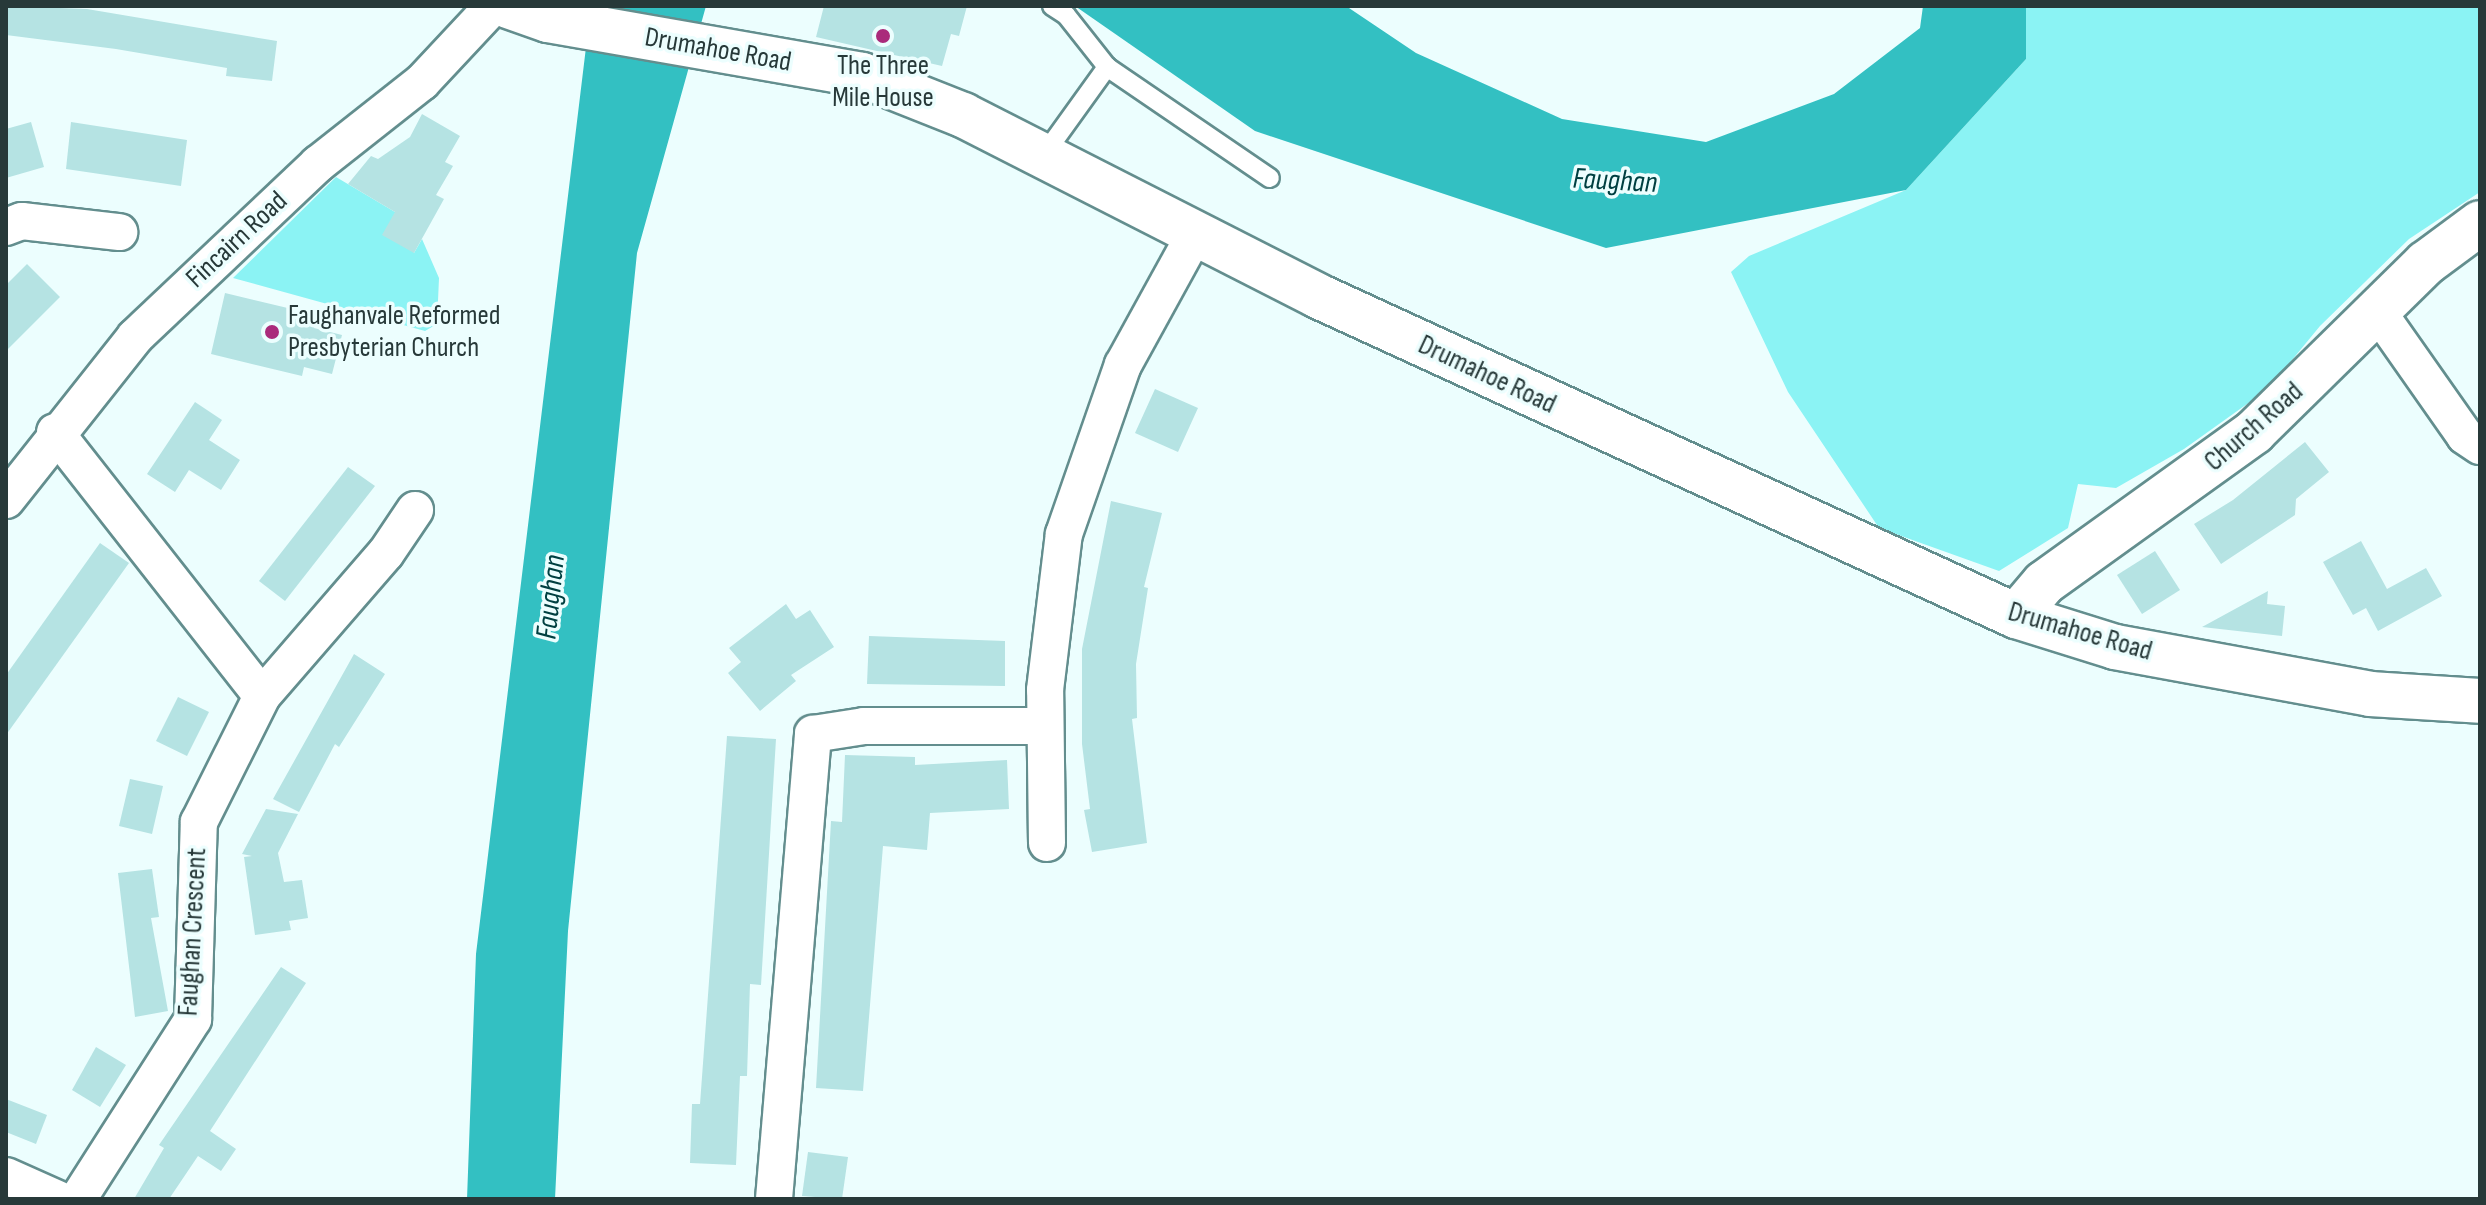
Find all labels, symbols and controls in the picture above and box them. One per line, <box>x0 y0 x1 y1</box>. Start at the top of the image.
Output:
street label: Drumahoe Road <box>642 21 794 79</box>
marker: The Three Mile House <box>874 27 892 45</box>
place label: The Three Mile House <box>832 49 934 115</box>
water label: Faughan <box>1572 161 1658 201</box>
street label: Fincairn Road <box>179 185 295 295</box>
place label: Faughanvale Reformed Presbyterian Church <box>288 299 500 365</box>
marker: Faughanvale Reformed Presbyterian Church <box>263 323 281 341</box>
street label: Drumahoe Road <box>1413 328 1561 422</box>
street label: Church Road <box>2198 375 2310 479</box>
water label: Faughan <box>529 553 573 641</box>
street label: Drumahoe Road <box>2004 595 2156 669</box>
street label: Faughan Crescent <box>172 847 214 1017</box>

